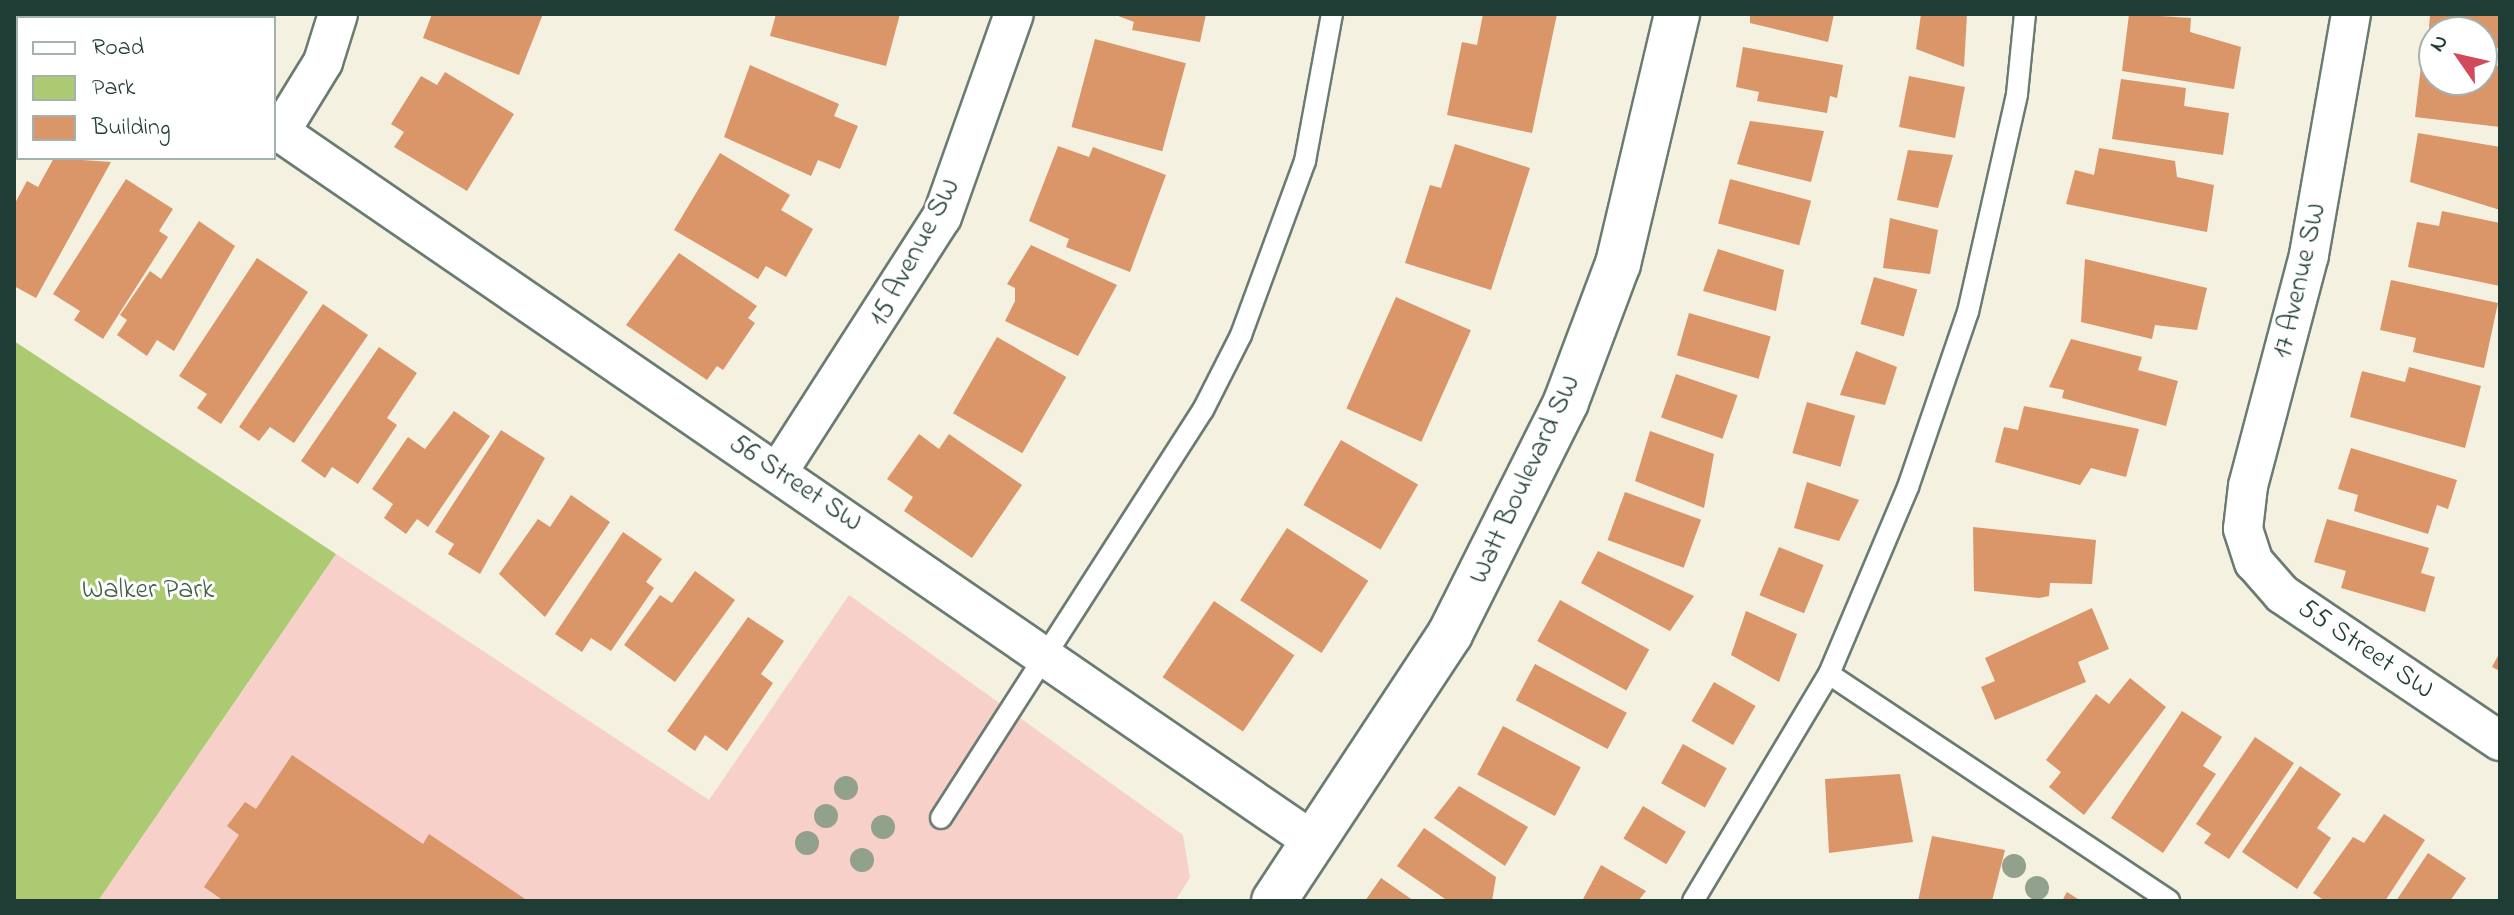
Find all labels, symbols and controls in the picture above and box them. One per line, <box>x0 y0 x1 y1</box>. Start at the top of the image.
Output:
legend <box>16 16 276 160</box>
north arrow <box>2418 16 2498 96</box>
text: N <box>2422 29 2457 59</box>
text: Road <box>92 31 144 66</box>
text: Park <box>92 71 135 106</box>
text: Building <box>92 111 171 146</box>
street label: 15 Avenue SW <box>863 173 969 333</box>
street label: 17 Avenue SW <box>2267 200 2335 362</box>
street label: Watt Boulevard SW <box>1463 370 1589 590</box>
street label: 56 Street SW <box>722 427 868 541</box>
park label: Walker Park <box>82 574 214 608</box>
street label: 55 Street SW <box>2291 592 2439 708</box>

